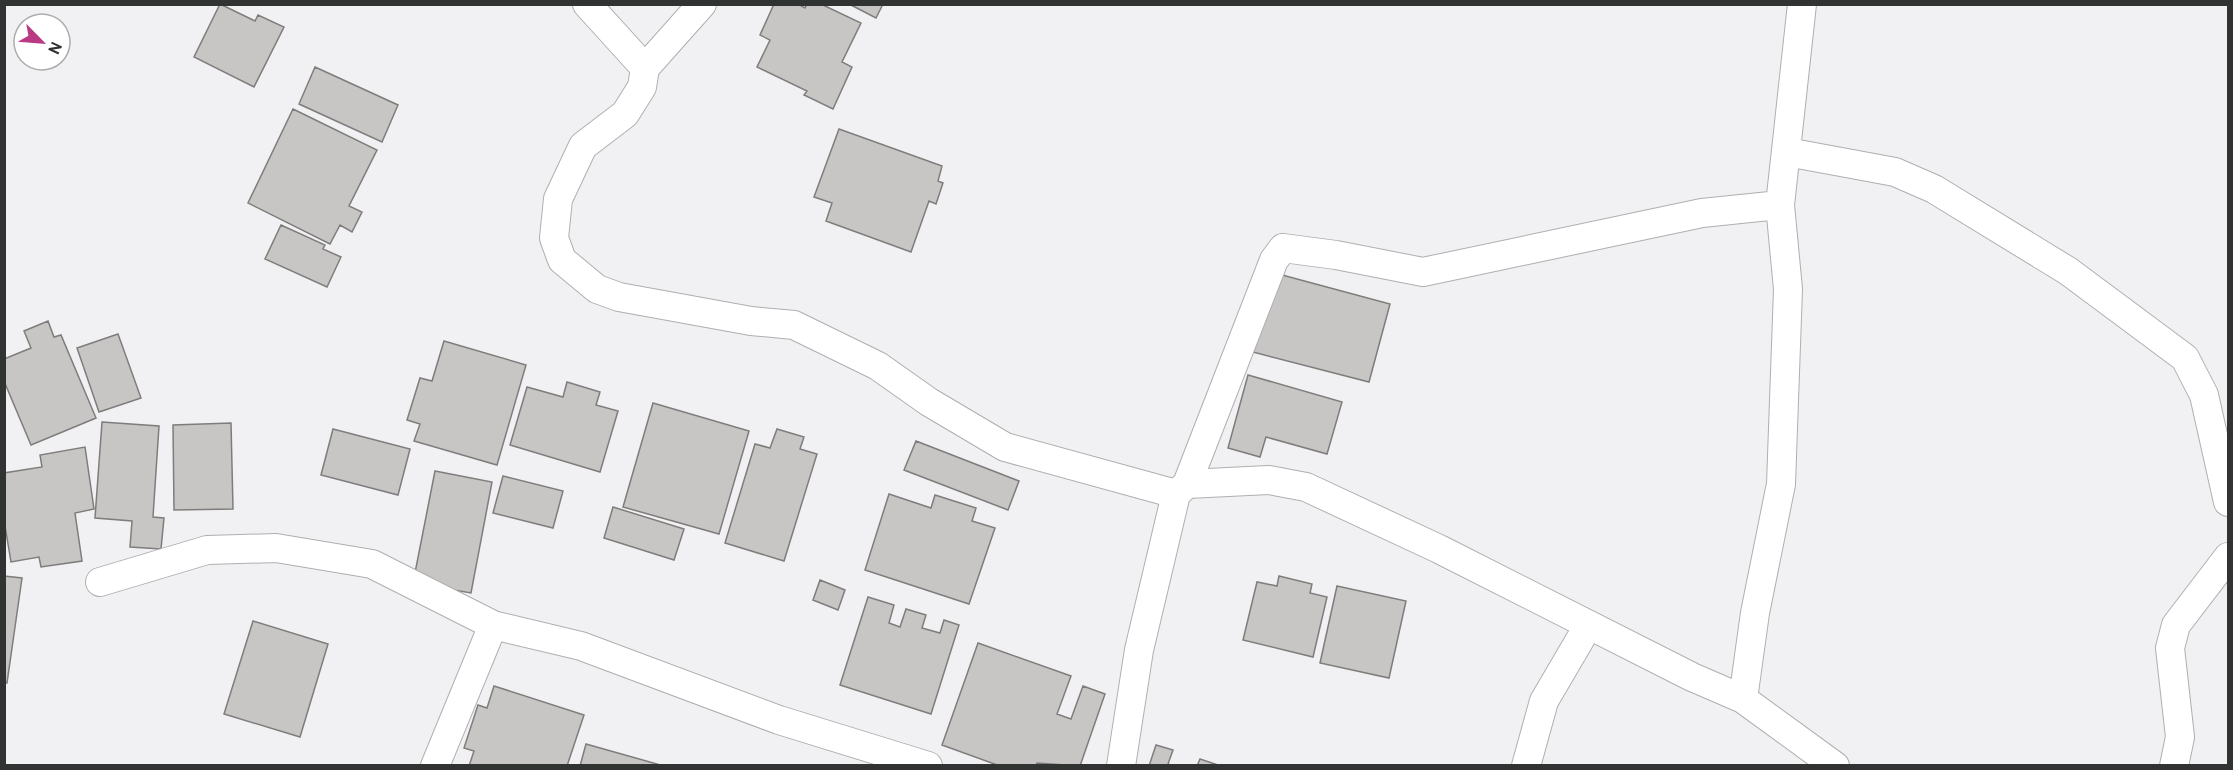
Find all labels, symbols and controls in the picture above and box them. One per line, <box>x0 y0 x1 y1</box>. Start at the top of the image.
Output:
north arrow <box>12 12 72 72</box>
text: N <box>42 38 65 57</box>

